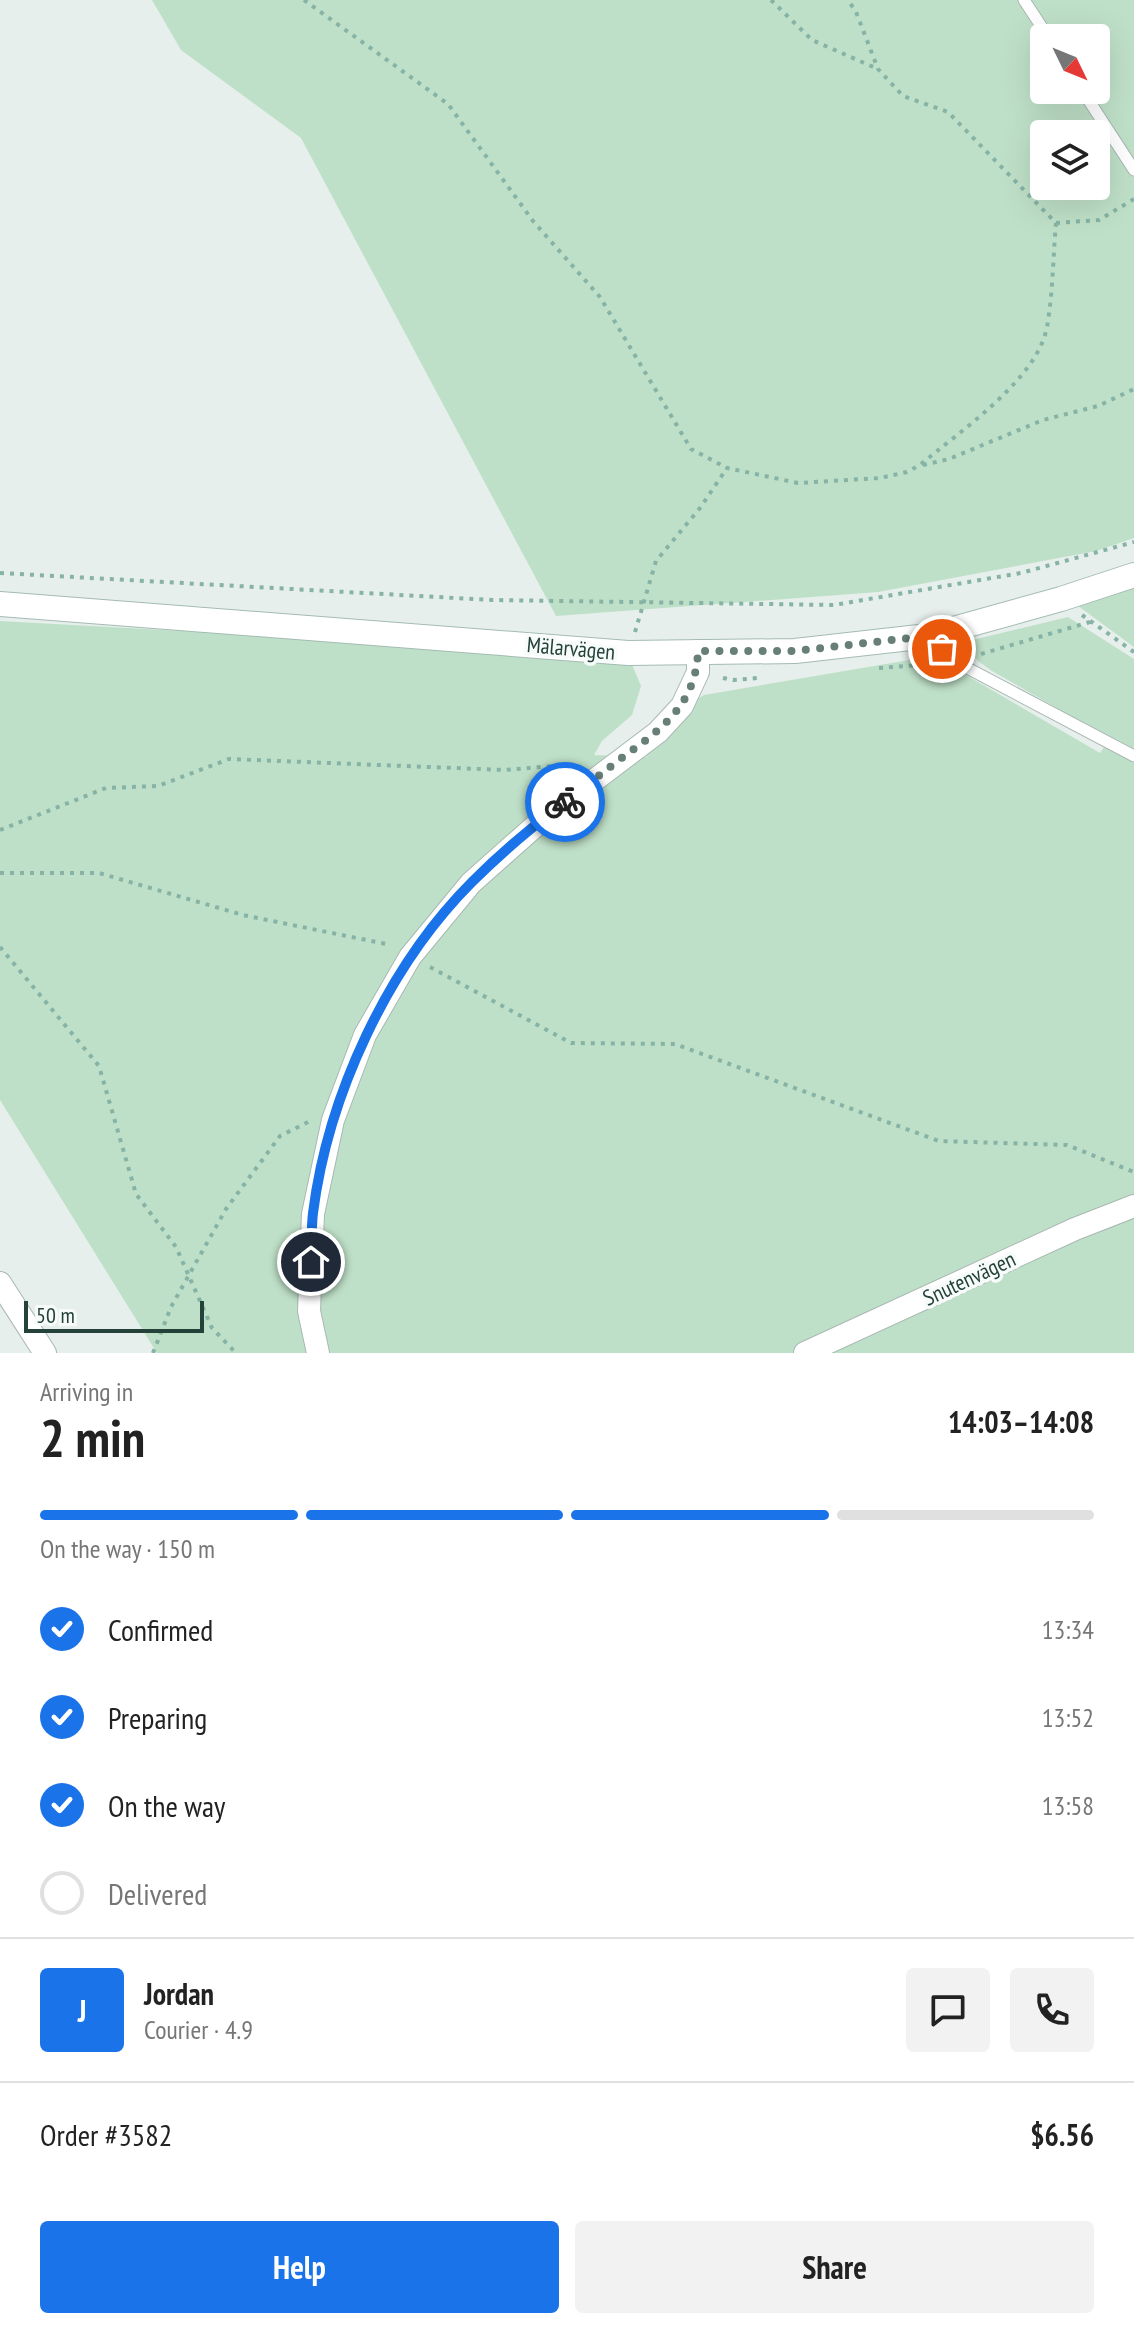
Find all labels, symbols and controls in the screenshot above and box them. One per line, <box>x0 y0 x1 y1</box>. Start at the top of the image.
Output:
north arrow <box>1030 24 1110 104</box>
map controls <box>1030 24 1110 200</box>
button: layers <box>1030 120 1110 200</box>
pin <box>908 615 976 683</box>
icon: bag <box>920 627 964 671</box>
street label: Mälarvägen <box>526 630 616 666</box>
courier <box>525 762 605 842</box>
icon: bike <box>543 780 587 824</box>
pin <box>277 1228 345 1296</box>
icon: home <box>289 1240 333 1284</box>
street label: Snutenvägen <box>918 1244 1020 1312</box>
scale bar <box>24 1297 204 1333</box>
text: 50 m <box>36 1301 75 1329</box>
text: Arriving in <box>40 1375 133 1408</box>
text: 14:03–14:08 <box>948 1402 1094 1441</box>
text: 2 min <box>40 1404 145 1471</box>
text: On the way · 150 m <box>40 1532 215 1565</box>
icon: check <box>40 1607 84 1651</box>
text: Confirmed <box>108 1610 213 1649</box>
text: 13:34 <box>1042 1613 1094 1646</box>
icon: check <box>40 1695 84 1739</box>
text: Preparing <box>108 1698 207 1737</box>
text: 13:52 <box>1042 1701 1094 1734</box>
icon: check <box>40 1783 84 1827</box>
text: On the way <box>108 1786 225 1825</box>
text: 13:58 <box>1042 1789 1094 1822</box>
text: Delivered <box>108 1874 207 1913</box>
button: chat <box>906 1968 990 2052</box>
button: phone <box>1010 1968 1094 2052</box>
text: Jordan <box>144 1974 214 2013</box>
text: J <box>78 1991 86 2030</box>
text: Courier · 4.9 <box>144 2013 253 2046</box>
text: Order #3582 <box>40 2115 172 2154</box>
text: $6.56 <box>1030 2115 1094 2154</box>
button: Help <box>40 2221 559 2313</box>
button: Share <box>575 2221 1094 2313</box>

